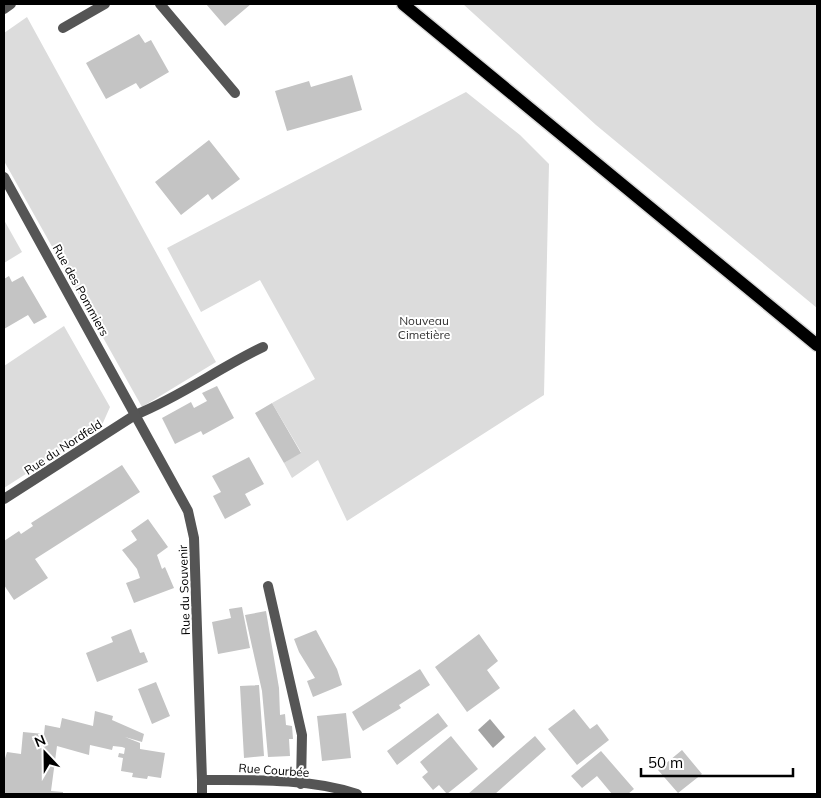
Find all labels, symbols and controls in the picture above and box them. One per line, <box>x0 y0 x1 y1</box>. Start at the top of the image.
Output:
street label: Rue des Pommiers <box>50 241 112 339</box>
park label: Nouveau Cimetière <box>398 313 450 342</box>
street label: Rue du Nordfeld <box>21 416 105 478</box>
street label: Rue du Souvenir <box>175 544 193 635</box>
north arrow <box>20 728 70 778</box>
text: N <box>32 731 48 751</box>
scale bar <box>641 746 794 778</box>
text: 50 m <box>648 753 683 772</box>
street label: Rue Courbée <box>238 760 310 780</box>

